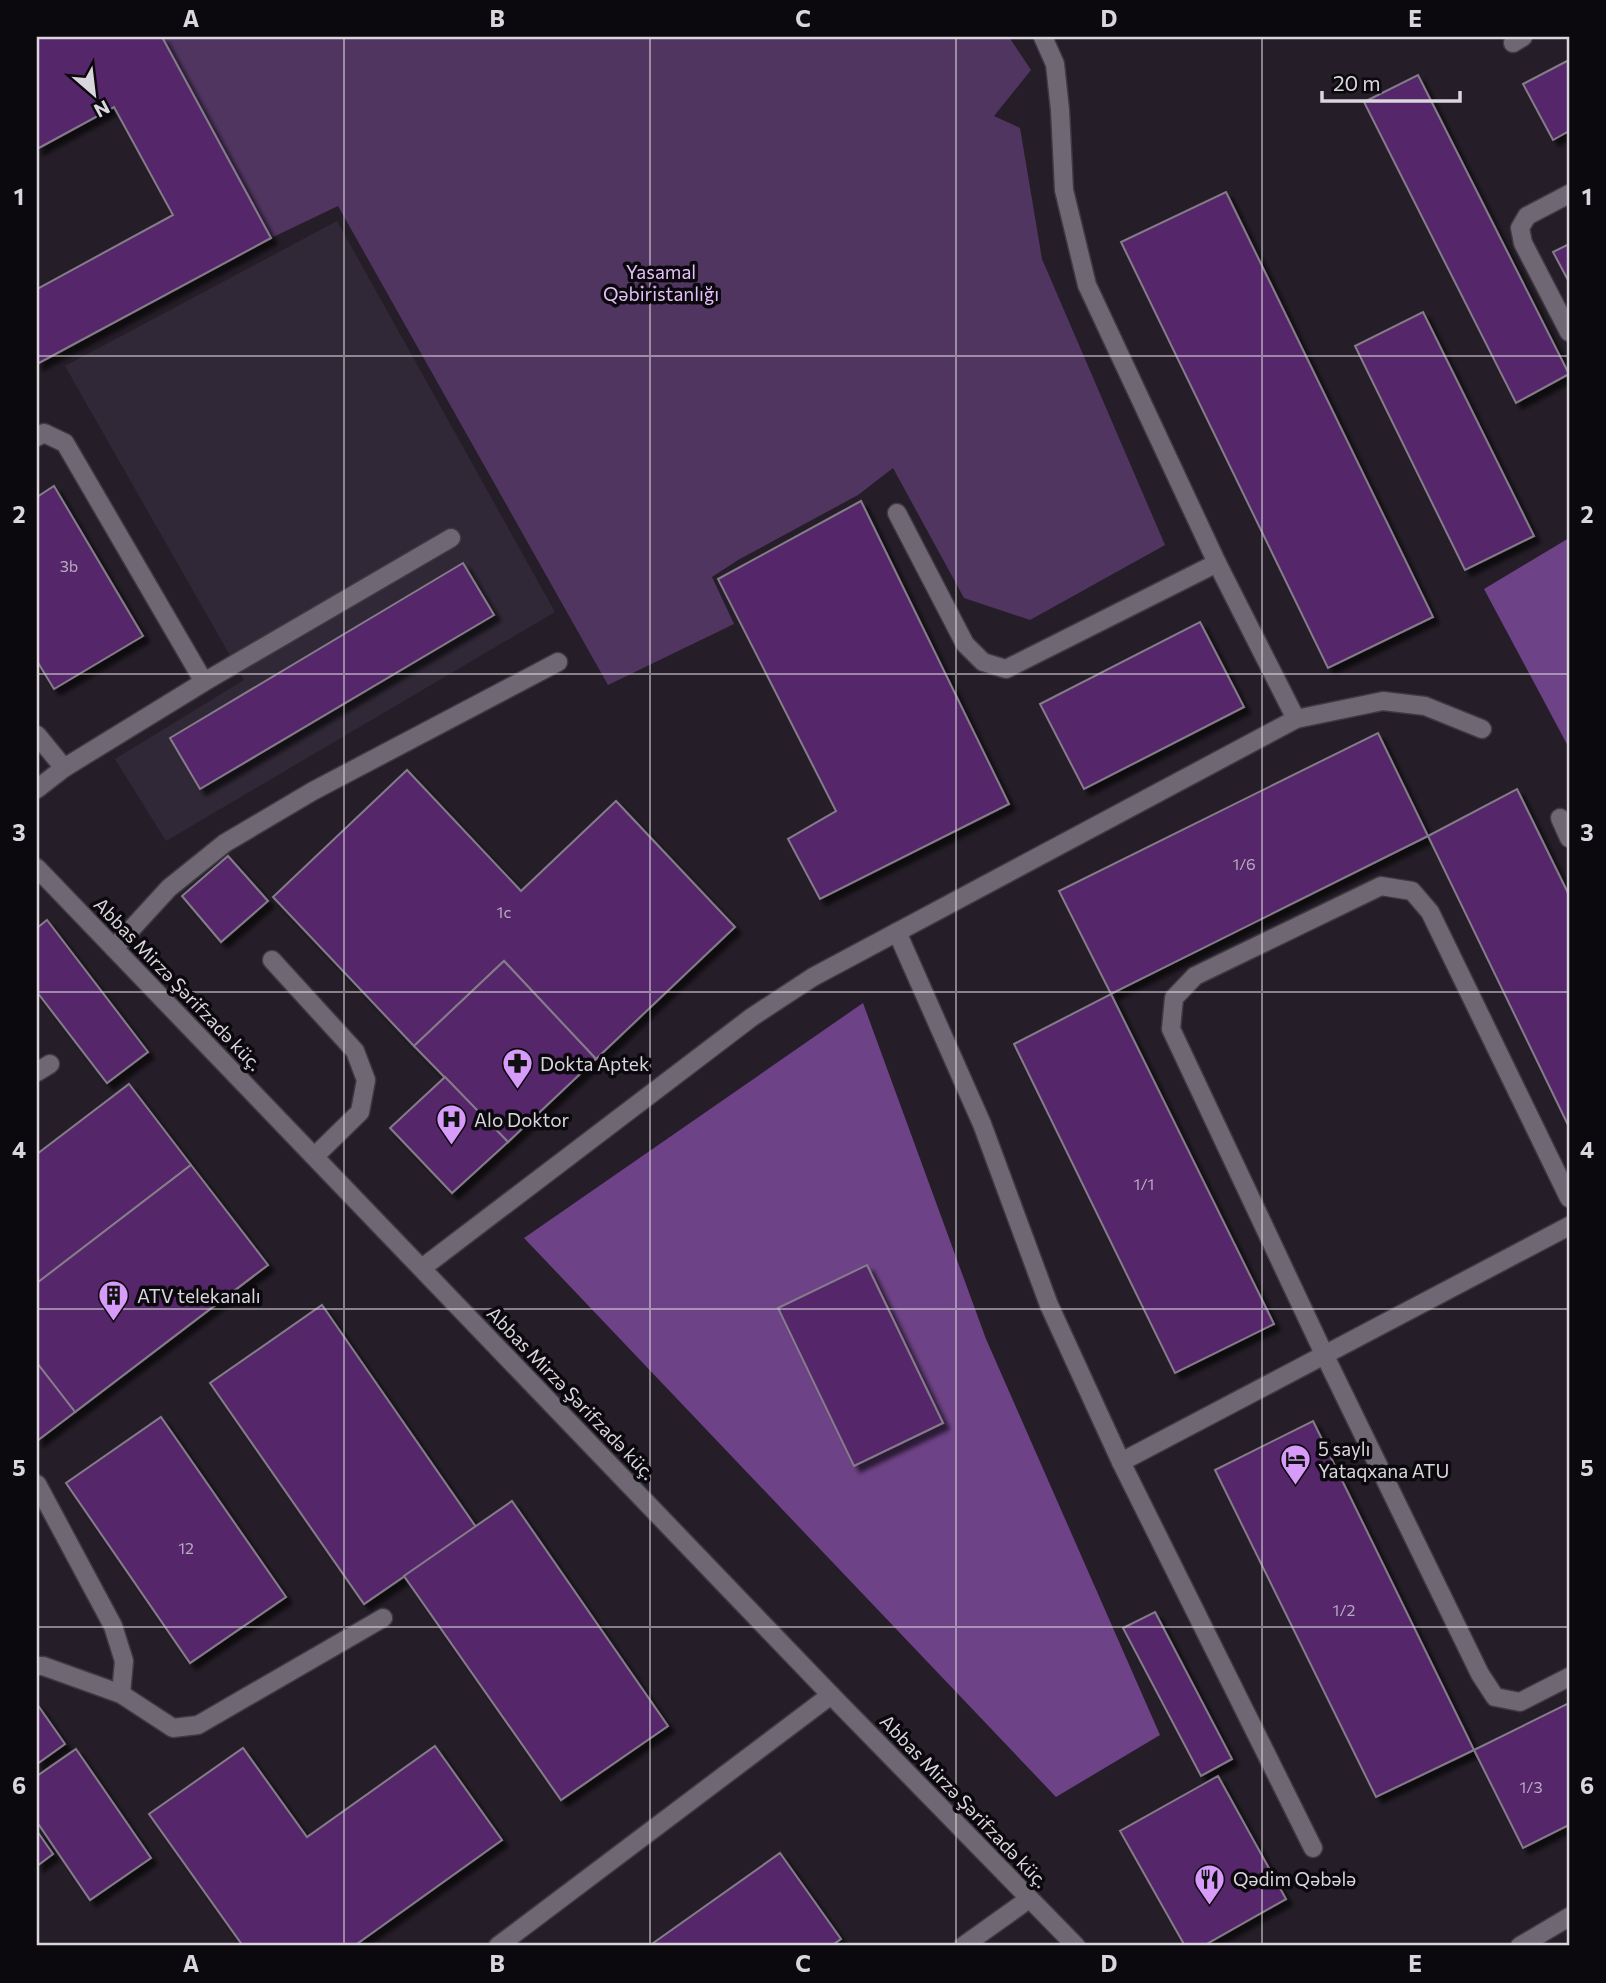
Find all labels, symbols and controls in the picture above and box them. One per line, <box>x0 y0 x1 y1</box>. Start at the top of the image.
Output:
text: A <box>183 4 200 32</box>
text: B <box>489 4 505 32</box>
text: C <box>795 4 811 32</box>
text: D <box>1101 4 1118 32</box>
text: E <box>1408 4 1422 32</box>
north arrow <box>60 60 130 130</box>
scale bar <box>1322 60 1461 104</box>
text: 20 m <box>1333 70 1381 95</box>
text: N <box>91 96 114 123</box>
text: 1 <box>14 182 24 210</box>
text: 1 <box>1582 182 1592 210</box>
park label: Yasamal Qəbiristanlığı <box>603 260 719 305</box>
text: 2 <box>12 500 26 528</box>
text: 2 <box>1580 500 1594 528</box>
house number: 3b <box>60 556 78 575</box>
text: 3 <box>12 818 26 846</box>
text: 3 <box>1580 818 1594 846</box>
house number: 1/6 <box>1232 854 1256 873</box>
street label: Abbas Mirzə Şərifzadə küç. <box>90 892 267 1075</box>
house number: 1c <box>497 902 511 921</box>
pharmacy icon: Dokta Aptek <box>500 1047 534 1091</box>
place label: Dokta Aptek <box>540 1052 649 1075</box>
hospital icon: Alo Doktor <box>434 1103 468 1147</box>
place label: Alo Doktor <box>474 1108 570 1131</box>
text: 4 <box>12 1135 26 1163</box>
text: 4 <box>1580 1135 1594 1163</box>
house number: 1/1 <box>1134 1174 1154 1193</box>
building icon: ATV telekanalı <box>97 1279 131 1323</box>
place label: ATV telekanalı <box>137 1284 261 1307</box>
street label: Abbas Mirzə Şərifzadə küç. <box>483 1301 660 1484</box>
place label: 5 saylı Yataqxana ATU <box>1318 1437 1449 1482</box>
hotel icon: 5 saylı Yataqxana ATU <box>1278 1443 1312 1487</box>
text: 5 <box>12 1453 26 1481</box>
text: 5 <box>1580 1453 1594 1481</box>
house number: 12 <box>178 1538 194 1557</box>
house number: 1/2 <box>1333 1600 1356 1619</box>
street label: Abbas Mirzə Şərifzadə küç. <box>876 1709 1053 1892</box>
text: 6 <box>12 1771 26 1799</box>
text: 6 <box>1580 1771 1594 1799</box>
house number: 1/3 <box>1519 1777 1543 1796</box>
restaurant icon: Qədim Qəbələ <box>1193 1862 1227 1906</box>
place label: Qədim Qəbələ <box>1233 1867 1356 1890</box>
text: A <box>183 1949 200 1977</box>
text: B <box>489 1949 505 1977</box>
text: C <box>795 1949 811 1977</box>
text: D <box>1101 1949 1118 1977</box>
text: E <box>1408 1949 1422 1977</box>

